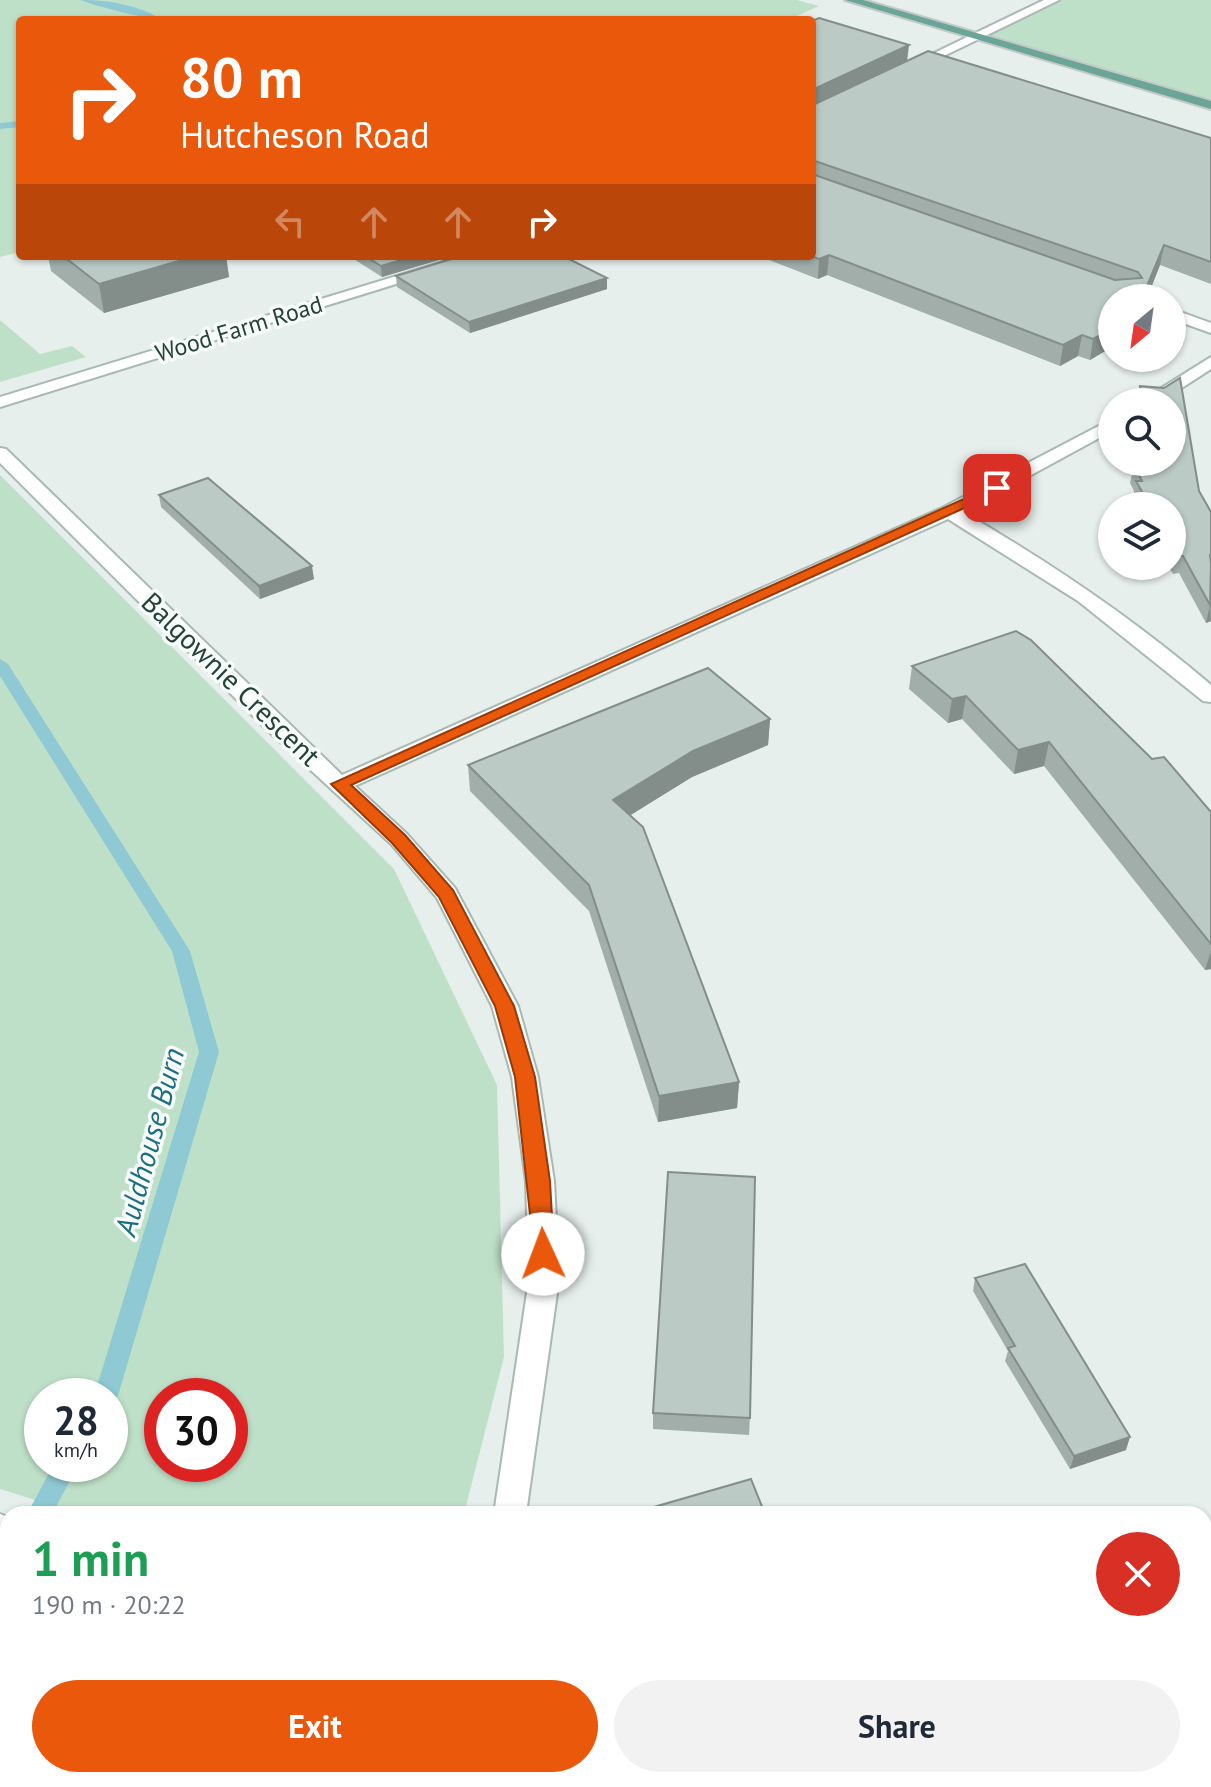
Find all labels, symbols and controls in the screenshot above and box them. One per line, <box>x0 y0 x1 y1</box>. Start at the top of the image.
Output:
text: 80 m <box>180 41 303 113</box>
icon: right <box>48 48 152 152</box>
text: Hutcheson Road <box>180 111 430 158</box>
icon: left <box>268 200 312 244</box>
icon: ahead <box>352 200 396 244</box>
icon: ahead <box>436 200 480 244</box>
icon: right <box>520 200 564 244</box>
north arrow <box>1098 284 1186 372</box>
map controls <box>1098 284 1186 580</box>
street label: Wood Farm Road <box>152 288 326 369</box>
button: search <box>1098 388 1186 476</box>
pin <box>963 454 1031 522</box>
icon: arrive <box>975 466 1019 510</box>
button: layers <box>1098 492 1186 580</box>
street label: Balgownie Crescent <box>134 584 329 774</box>
water label: Auldhouse Burn <box>105 1043 192 1241</box>
position arrow <box>501 1212 585 1296</box>
speed limit sign: 30 <box>144 1378 248 1482</box>
text: 28 <box>53 1394 99 1446</box>
text: km/h <box>54 1437 98 1463</box>
text: 1 min <box>32 1527 149 1589</box>
button: close <box>1096 1532 1180 1616</box>
text: 190 m · 20:22 <box>32 1588 186 1621</box>
button: Exit <box>32 1680 598 1772</box>
button: Share <box>614 1680 1180 1772</box>

